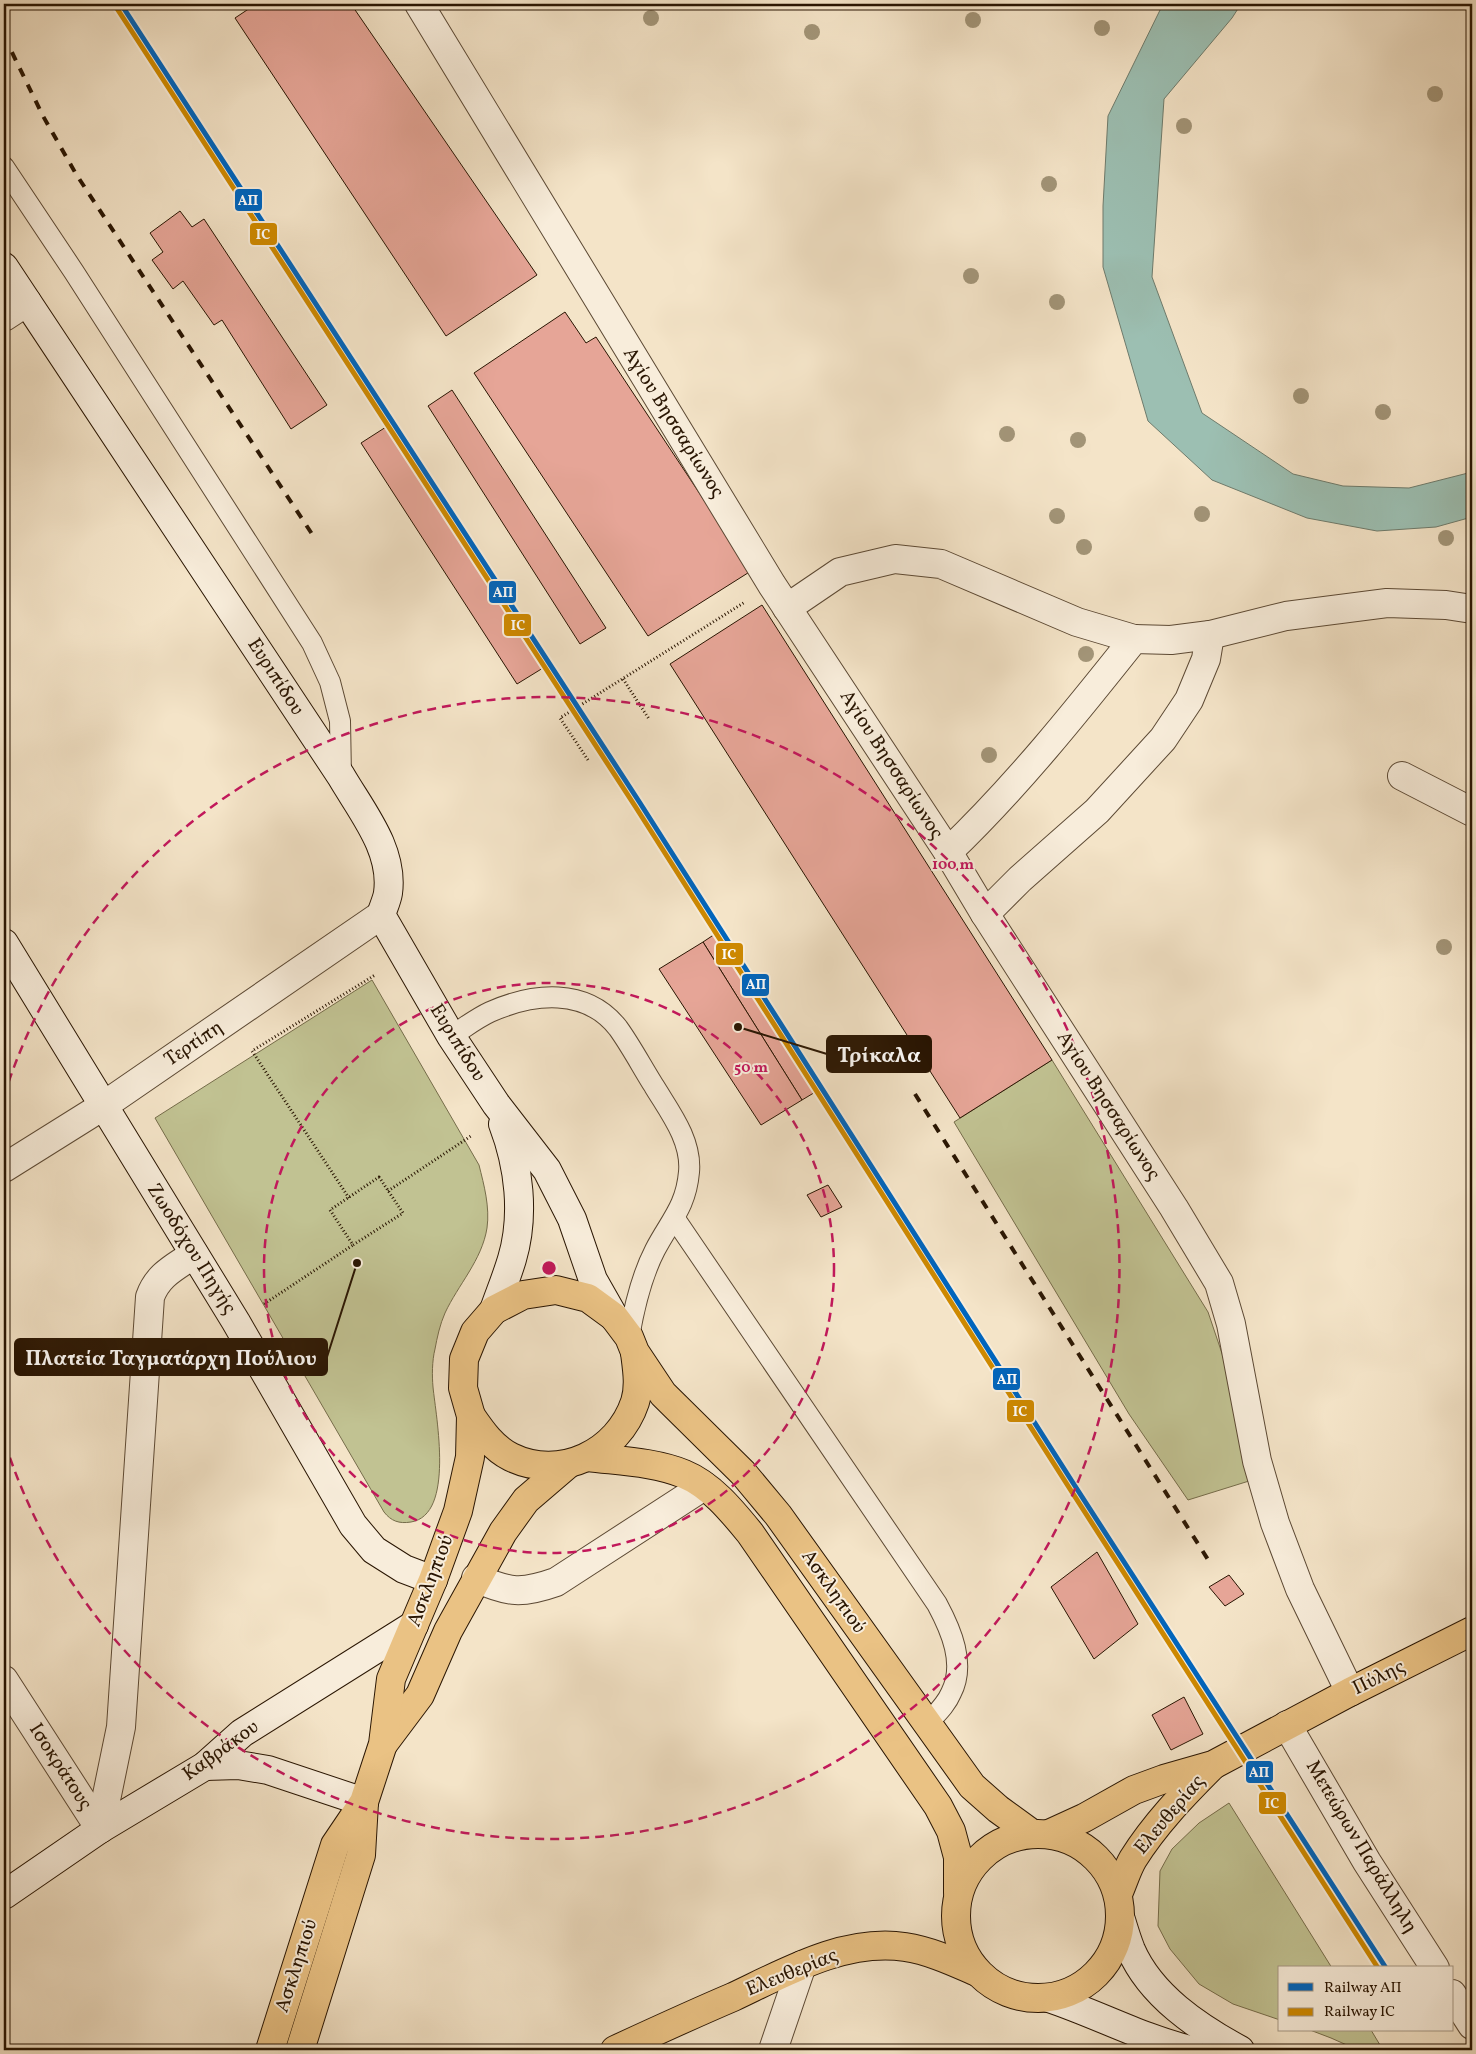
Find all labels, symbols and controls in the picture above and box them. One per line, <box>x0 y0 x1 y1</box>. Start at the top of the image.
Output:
line badge: ΑΠ <box>234 188 263 212</box>
text: ΑΠ <box>238 192 259 211</box>
line badge: IC <box>249 222 278 246</box>
text: IC <box>256 226 270 245</box>
street label: Αγίου Βησσαρίωνος <box>615 342 731 504</box>
line badge: ΑΠ <box>488 580 517 604</box>
text: ΑΠ <box>493 584 514 603</box>
line badge: IC <box>503 613 532 637</box>
text: IC <box>511 617 525 636</box>
street label: Ευριπίδου <box>240 633 310 721</box>
street label: Αγίου Βησσαρίωνος <box>832 685 950 845</box>
text: 100 m <box>932 855 975 876</box>
line badge: IC <box>715 942 744 966</box>
text: IC <box>722 946 736 965</box>
line badge: ΑΠ <box>741 973 770 997</box>
text: ΑΠ <box>746 976 767 995</box>
street label: Ευριπίδου <box>422 999 492 1087</box>
street label: Τερτίπη <box>159 1014 229 1074</box>
street label: Αγίου Βησσαρίωνος <box>1049 1026 1167 1186</box>
callout: Τρίκαλα <box>827 1036 931 1072</box>
text: Τρίκαλα <box>837 1042 921 1071</box>
text: 50 m <box>734 1058 768 1079</box>
street label: Ζωοδόχου Πηγής <box>139 1178 243 1320</box>
centre of rings <box>540 1259 558 1277</box>
callout: Πλατεία Ταγματάρχη Πούλιου <box>15 1339 327 1375</box>
text: Πλατεία Ταγματάρχη Πούλιου <box>25 1345 317 1374</box>
line badge: ΑΠ <box>992 1367 1021 1391</box>
text: ΑΠ <box>997 1371 1018 1390</box>
line badge: IC <box>1006 1399 1035 1423</box>
text: IC <box>1013 1403 1027 1422</box>
street label: Ασκληπιού <box>401 1531 461 1631</box>
street label: Ασκληπιού <box>794 1544 872 1640</box>
street label: Πύλης <box>1348 1653 1410 1703</box>
street label: Καβράκου <box>177 1714 265 1788</box>
street label: Ισοκράτους <box>21 1718 99 1816</box>
street label: Μετεώρων Παράλληλη <box>1298 1755 1424 1939</box>
line badge: ΑΠ <box>1245 1760 1274 1784</box>
text: ΑΠ <box>1249 1764 1270 1783</box>
street label: Ελευθερίας <box>1128 1769 1212 1861</box>
line badge: IC <box>1258 1791 1287 1815</box>
text: IC <box>1265 1795 1279 1814</box>
street label: Ασκληπιού <box>269 1916 325 2016</box>
street label: Ελευθερίας <box>742 1942 842 2004</box>
legend <box>1278 1966 1454 2032</box>
text: Railway ΑΠ <box>1324 1978 1402 1999</box>
text: Railway IC <box>1324 2002 1395 2023</box>

